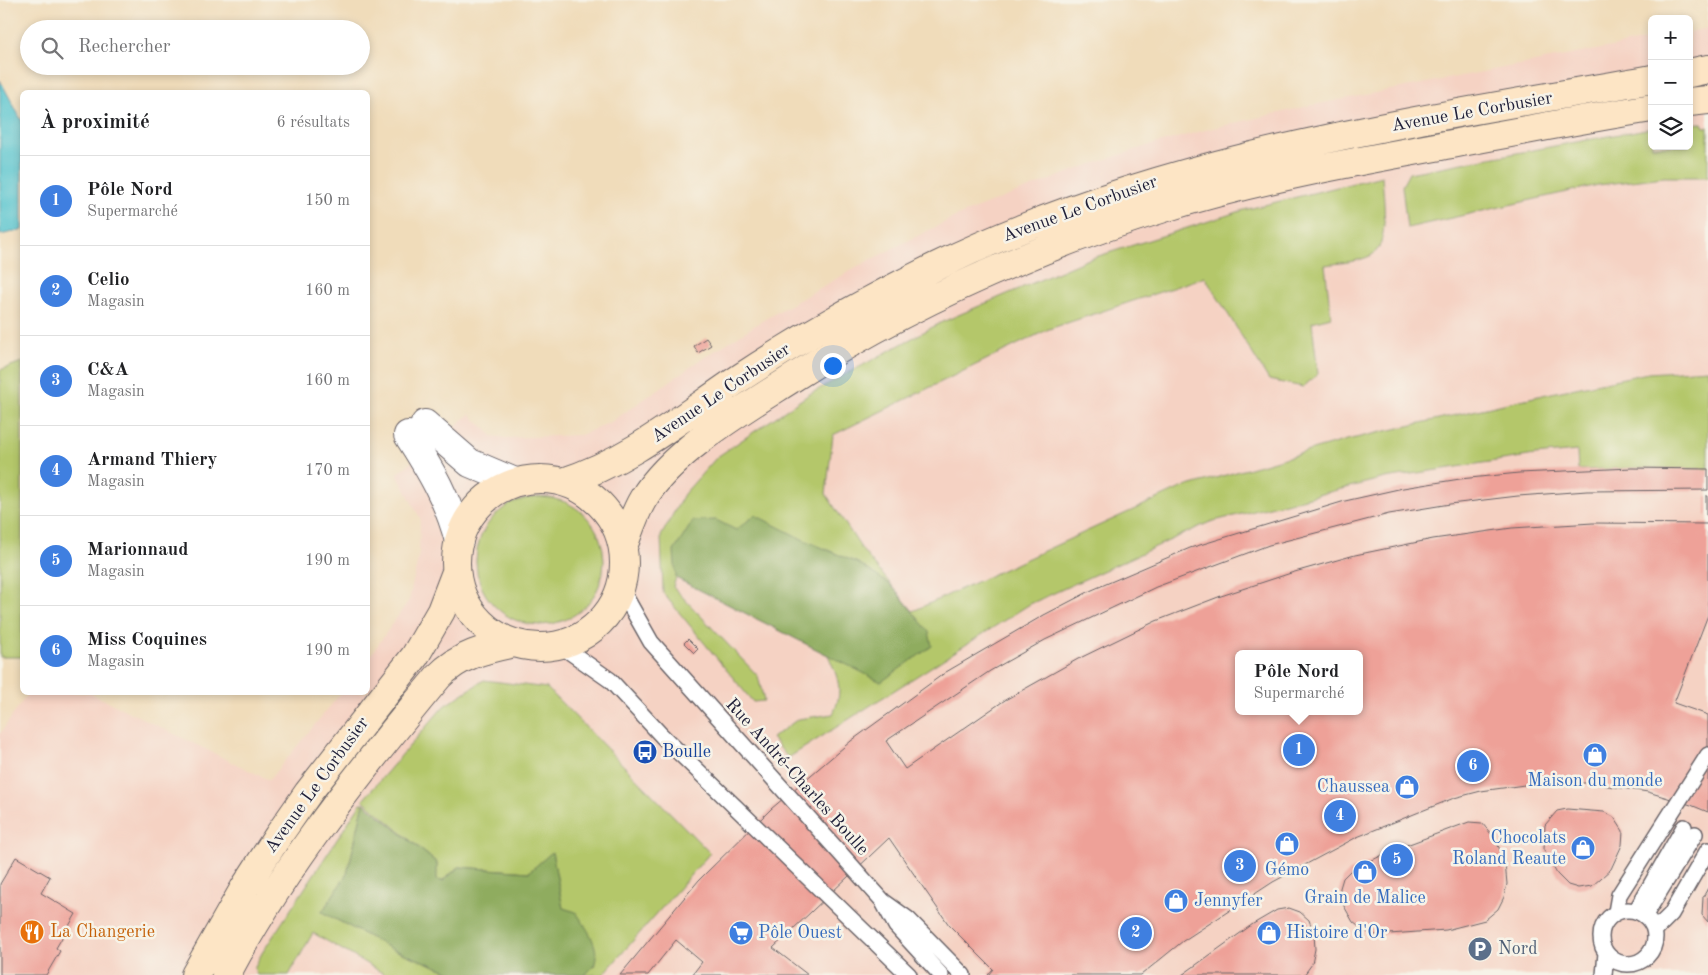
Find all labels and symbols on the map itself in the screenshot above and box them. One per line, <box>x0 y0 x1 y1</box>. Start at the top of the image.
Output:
street label: Avenue Le Corbusier <box>1390 89 1554 135</box>
street label: Avenue Le Corbusier <box>1000 172 1160 245</box>
street label: Avenue Le Corbusier <box>648 340 794 446</box>
your location <box>820 353 846 379</box>
street label: Rue André-Charles Boulle <box>722 695 872 859</box>
street label: Avenue Le Corbusier <box>262 713 373 856</box>
pin: 1 <box>1283 731 1315 769</box>
bus stop icon: Boulle <box>632 739 658 765</box>
shop icon: Maison du monde <box>1582 742 1608 768</box>
place label: Boulle <box>662 743 711 761</box>
pin: 6 <box>1457 747 1489 785</box>
place label: Maison du monde <box>1528 772 1663 790</box>
shop icon: Chaussea <box>1394 774 1420 800</box>
place label: Chaussea <box>1317 778 1390 796</box>
pin: 4 <box>1324 797 1356 835</box>
place label: Chocolats Roland Reaute <box>1452 829 1566 868</box>
shop icon: Gémo <box>1274 831 1300 857</box>
shop icon: Chocolats Roland Reaute <box>1570 835 1596 861</box>
pin: 5 <box>1381 841 1413 879</box>
pin: 3 <box>1224 847 1256 885</box>
shop icon: Grain de Malice <box>1352 859 1378 885</box>
place label: Gémo <box>1265 861 1309 879</box>
shop icon: Jennyfer <box>1163 888 1189 914</box>
place label: Grain de Malice <box>1304 889 1426 907</box>
place label: Jennyfer <box>1194 892 1263 910</box>
pin: 2 <box>1120 914 1152 952</box>
restaurant icon: La Changerie <box>19 919 45 945</box>
supermarket icon: Pôle Ouest <box>728 920 754 946</box>
shop icon: Histoire d'Or <box>1256 920 1282 946</box>
place label: La Changerie <box>50 923 155 941</box>
place label: Pôle Ouest <box>758 924 842 942</box>
place label: Histoire d'Or <box>1286 924 1388 942</box>
parking icon: Nord <box>1467 936 1493 962</box>
place label: Nord <box>1498 940 1538 958</box>

